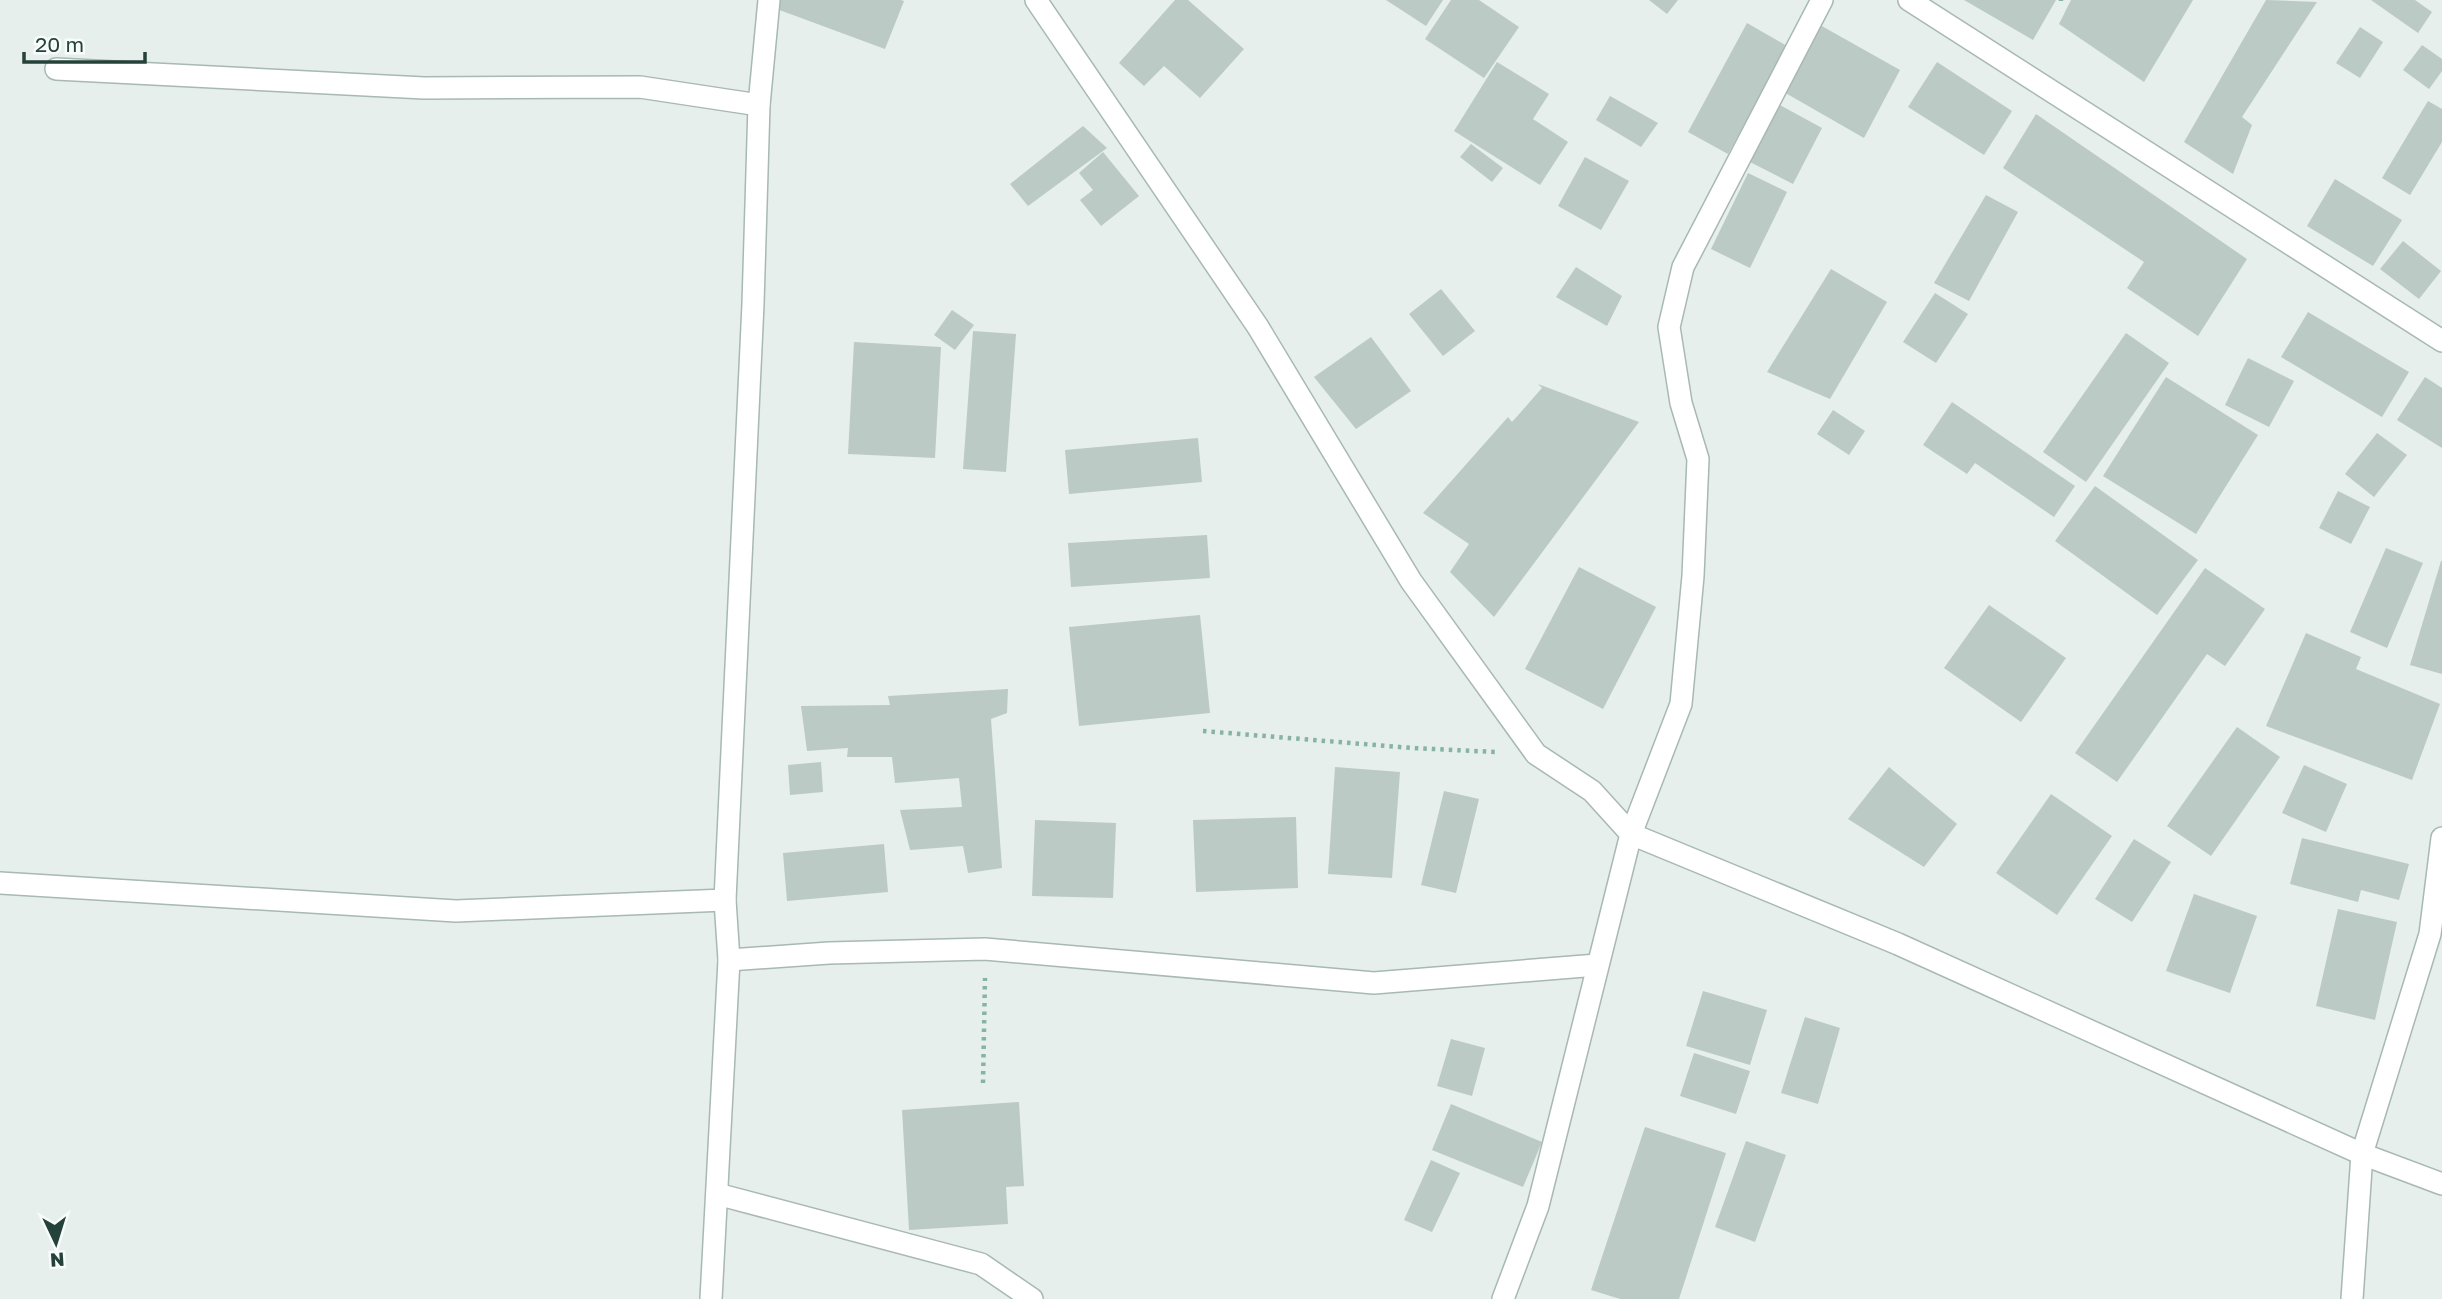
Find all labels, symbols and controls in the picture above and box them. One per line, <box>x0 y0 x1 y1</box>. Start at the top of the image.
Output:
scale bar <box>24 21 145 65</box>
text: 20 m <box>35 31 84 57</box>
north arrow <box>21 1208 91 1278</box>
text: N <box>49 1248 65 1272</box>

